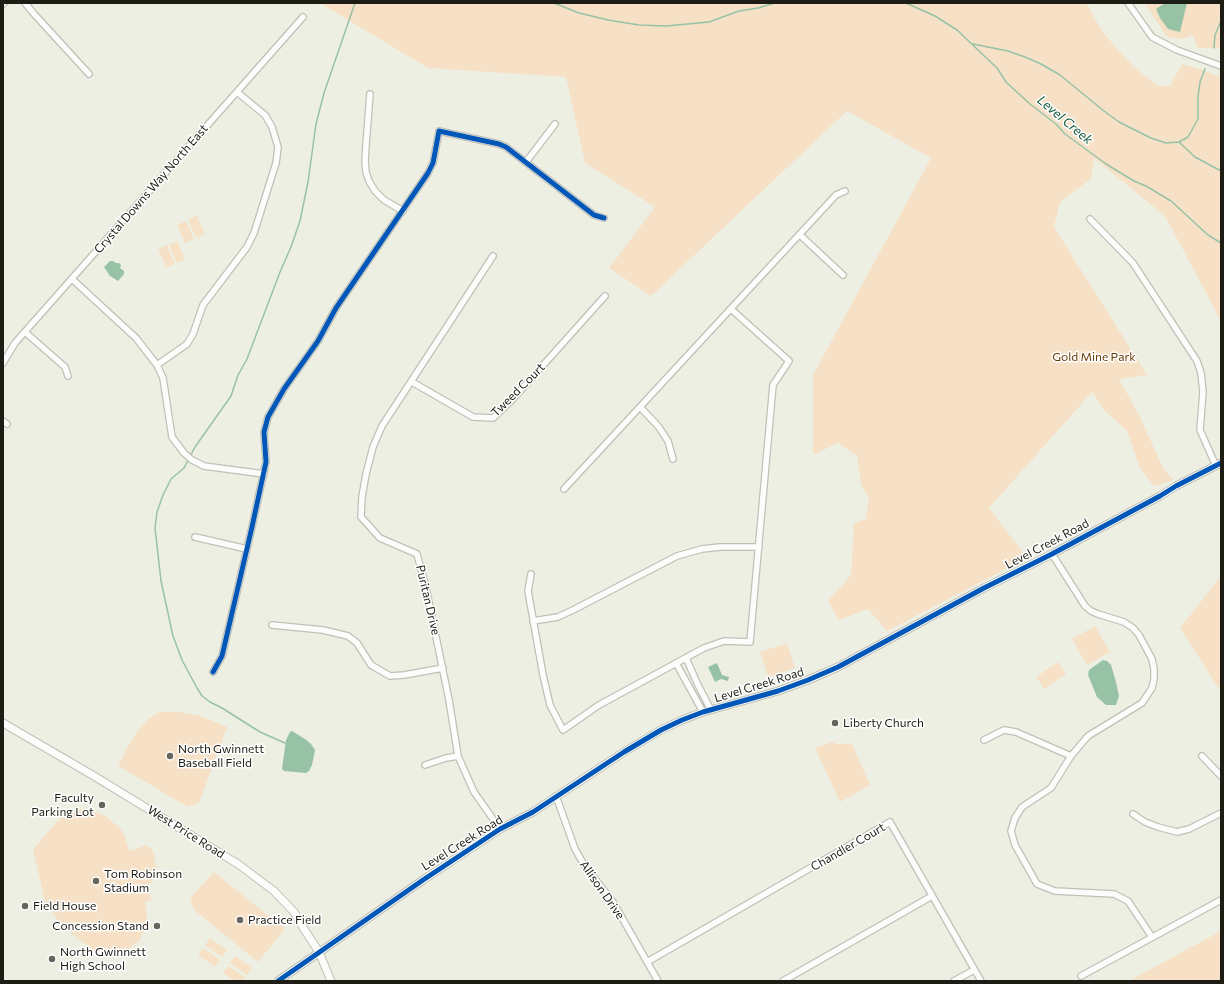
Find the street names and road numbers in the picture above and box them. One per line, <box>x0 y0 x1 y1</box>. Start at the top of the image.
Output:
street label: Crystal Downs Way North East <box>91 122 211 256</box>
street label: Tweed Court <box>488 360 548 420</box>
street label: Level Creek Road <box>1003 516 1091 572</box>
street label: Puritan Drive <box>413 564 443 636</box>
street label: Level Creek Road <box>712 665 806 705</box>
street label: West Price Road <box>145 802 227 862</box>
street label: Level Creek Road <box>419 812 505 874</box>
street label: Chandler Court <box>808 820 888 874</box>
street label: Allison Drive <box>577 858 627 922</box>

